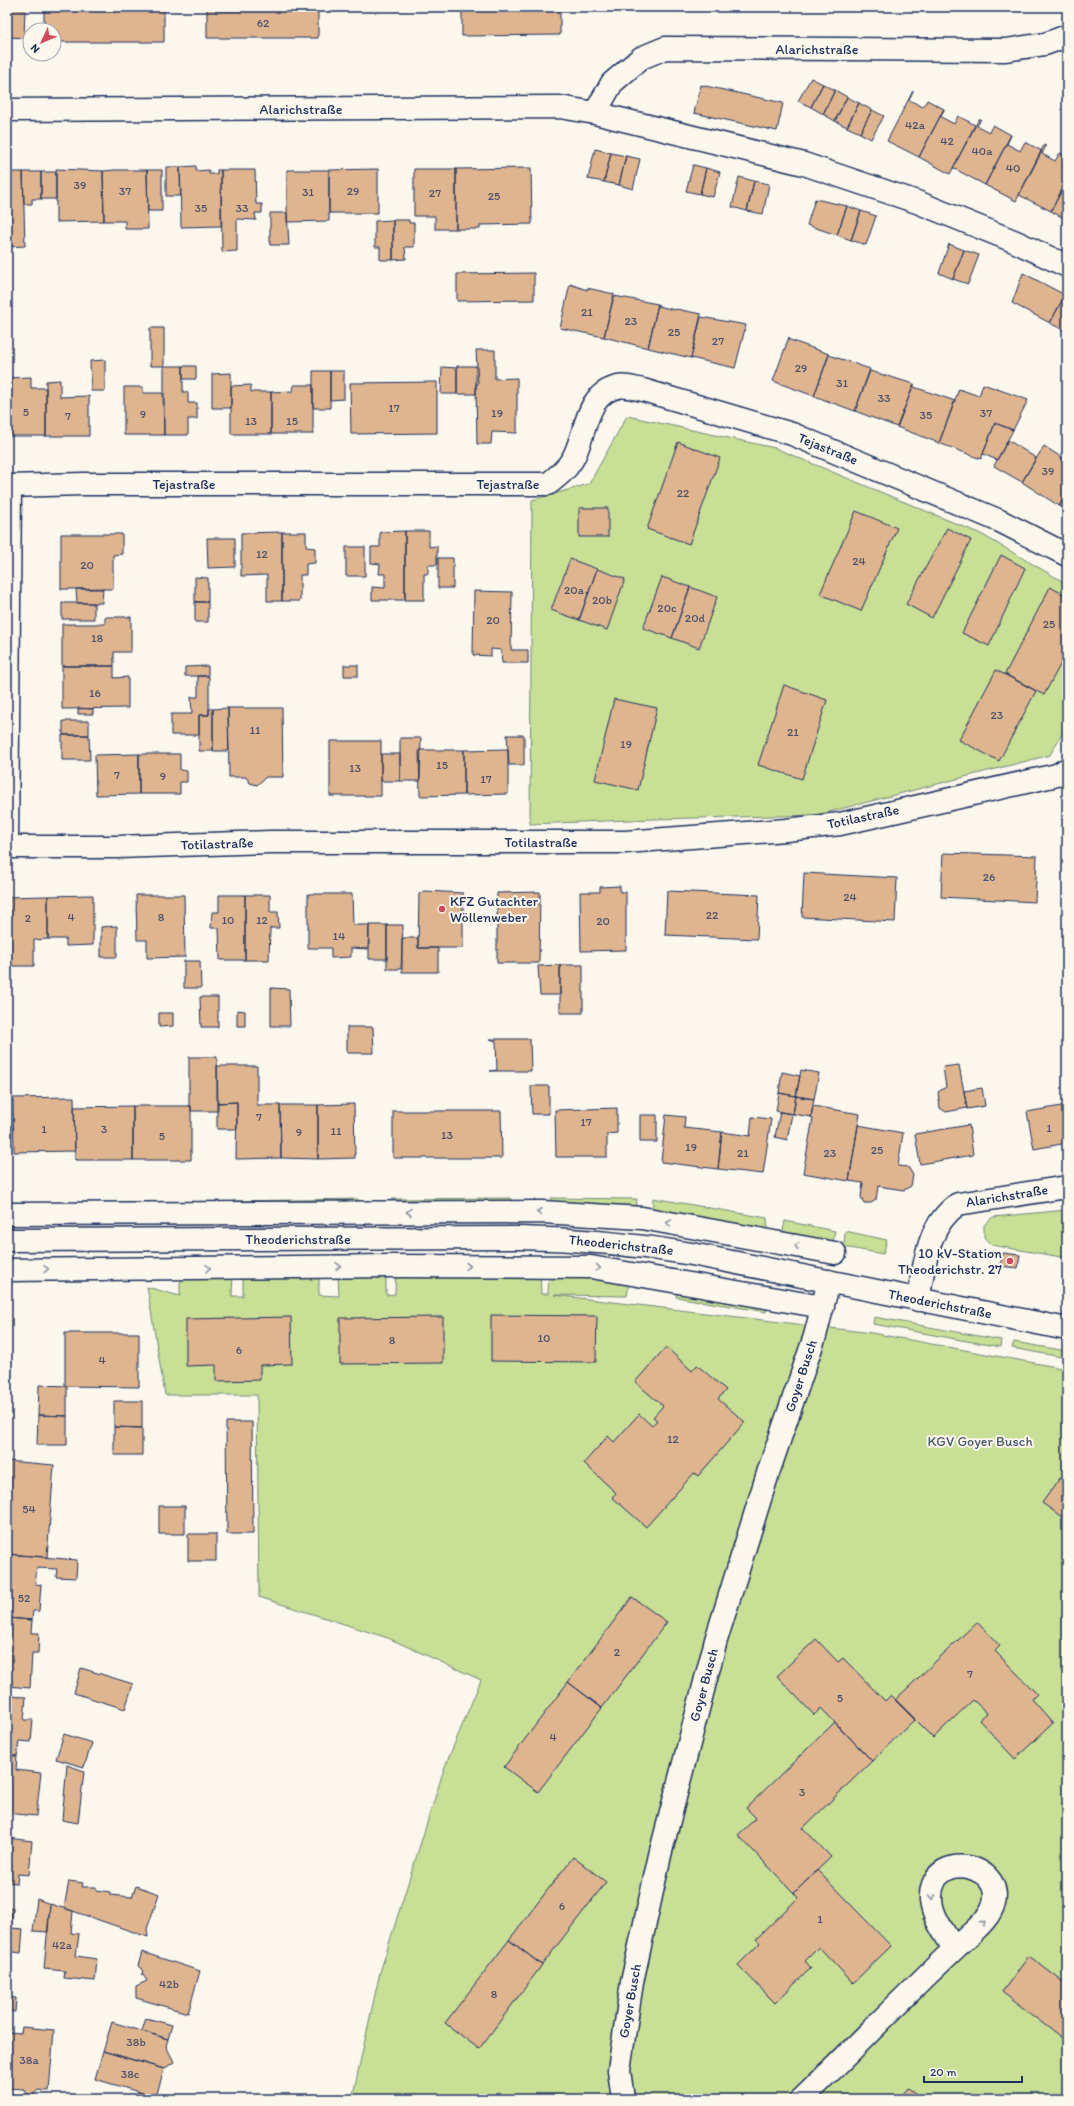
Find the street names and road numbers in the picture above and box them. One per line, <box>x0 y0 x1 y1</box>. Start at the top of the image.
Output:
street label: Alarichstraße <box>776 41 859 58</box>
street label: Alarichstraße <box>260 101 343 118</box>
street label: Tejastraße <box>796 429 861 469</box>
street label: Tejastraße <box>152 476 216 493</box>
street label: Tejastraße <box>476 476 540 493</box>
street label: Totilastraße <box>826 801 901 833</box>
street label: Totilastraße <box>180 834 254 854</box>
street label: Totilastraße <box>504 834 578 851</box>
street label: Alarichstraße <box>965 1181 1050 1211</box>
street label: Theoderichstraße <box>245 1231 351 1248</box>
street label: Theoderichstraße <box>568 1231 675 1259</box>
street label: Theoderichstraße <box>887 1286 994 1322</box>
street label: Goyer Busch <box>781 1338 821 1414</box>
street label: Goyer Busch <box>686 1647 722 1723</box>
street label: Goyer Busch <box>615 1963 645 2039</box>

